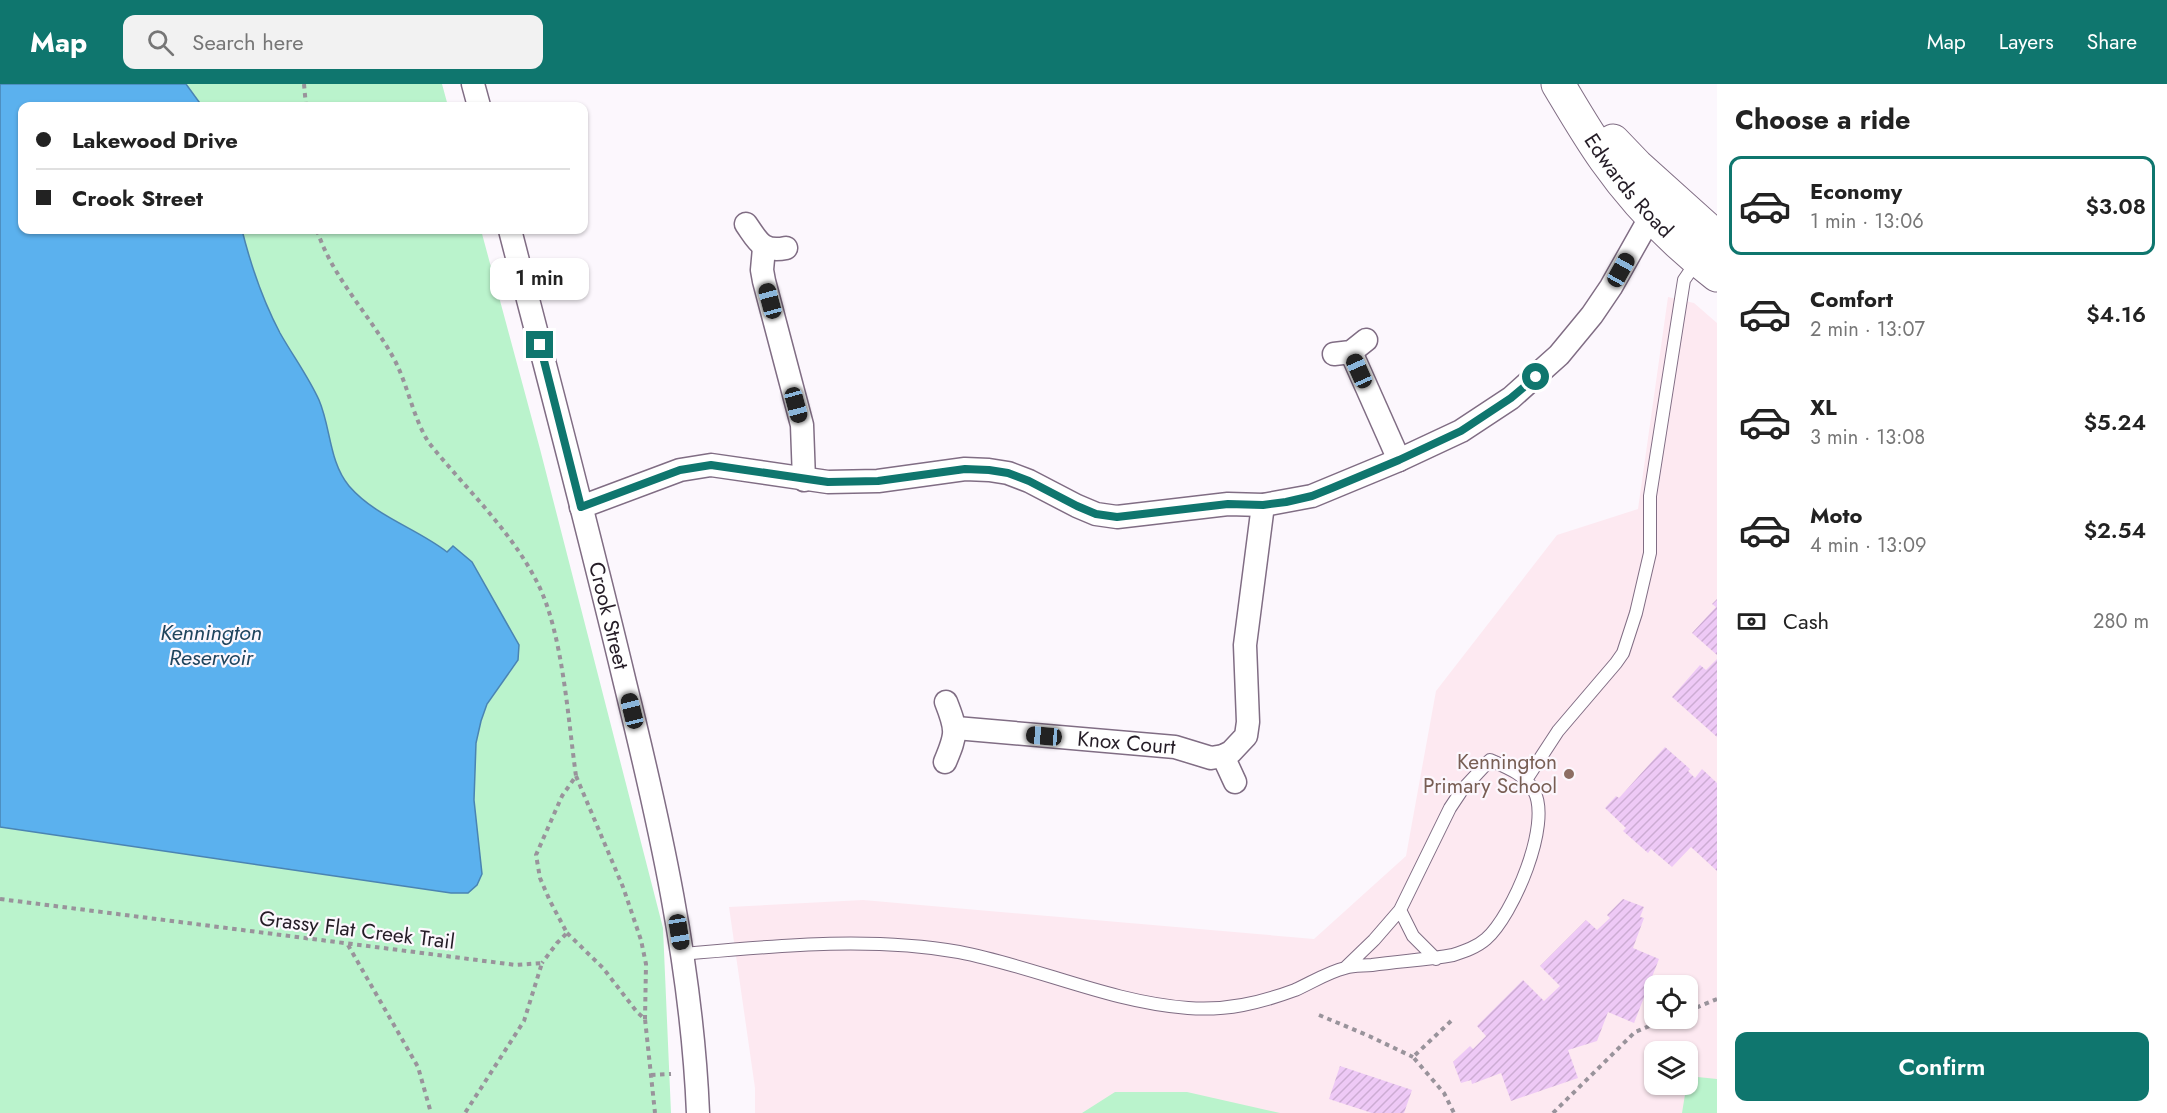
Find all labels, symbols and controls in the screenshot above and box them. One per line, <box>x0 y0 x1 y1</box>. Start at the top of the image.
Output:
search box <box>123 15 543 69</box>
text: Map <box>30 22 87 63</box>
icon: search <box>144 26 177 59</box>
text: Search here <box>192 26 304 58</box>
text: Map <box>1927 27 1966 57</box>
text: Layers <box>1999 27 2054 57</box>
text: Share <box>2087 27 2137 57</box>
text: Choose a ride <box>1735 100 1910 139</box>
text: Lakewood Drive <box>72 124 238 156</box>
street label: Edwards Road <box>1577 127 1680 245</box>
text: Economy <box>1810 175 1902 207</box>
icon: car <box>1738 179 1792 233</box>
text: Crook Street <box>72 182 203 214</box>
text: $3.08 <box>2085 190 2146 222</box>
text: 1 min · 13:06 <box>1810 207 1924 236</box>
car <box>1604 250 1638 290</box>
callout: 1 min <box>490 258 590 300</box>
text: 1 min <box>515 264 564 293</box>
car <box>757 281 783 321</box>
text: Comfort <box>1810 283 1893 315</box>
icon: car <box>1738 287 1792 341</box>
text: $4.16 <box>2086 298 2146 330</box>
text: 2 min · 13:07 <box>1810 315 1925 344</box>
route end <box>526 331 553 358</box>
car <box>1343 351 1375 391</box>
route start <box>1522 363 1549 390</box>
car <box>783 385 809 425</box>
text: XL <box>1810 391 1837 423</box>
icon: car <box>1738 395 1792 449</box>
text: $5.24 <box>2084 406 2146 438</box>
text: 3 min · 13:08 <box>1810 423 1925 452</box>
text: Moto <box>1810 499 1863 531</box>
icon: car <box>1738 503 1792 557</box>
text: $2.54 <box>2084 514 2146 546</box>
text: 4 min · 13:09 <box>1810 531 1926 560</box>
street label: Crook Street <box>581 559 636 673</box>
icon: cash <box>1735 605 1768 638</box>
text: Cash <box>1783 605 1829 637</box>
text: 280 m <box>2093 607 2149 636</box>
water label: Kennington Reservoir <box>160 616 262 673</box>
car <box>619 691 645 731</box>
street label: Knox Court <box>1076 724 1177 762</box>
car <box>1025 725 1063 747</box>
place label: Kennington Primary School <box>1423 747 1557 801</box>
marker: Kennington Primary School <box>1562 767 1576 781</box>
street label: Grassy Flat Creek Trail <box>257 903 457 957</box>
car <box>667 913 691 951</box>
map controls <box>1644 975 1698 1095</box>
button: locate <box>1644 975 1698 1029</box>
button: Confirm <box>1735 1032 2149 1101</box>
button: layers <box>1644 1041 1698 1095</box>

